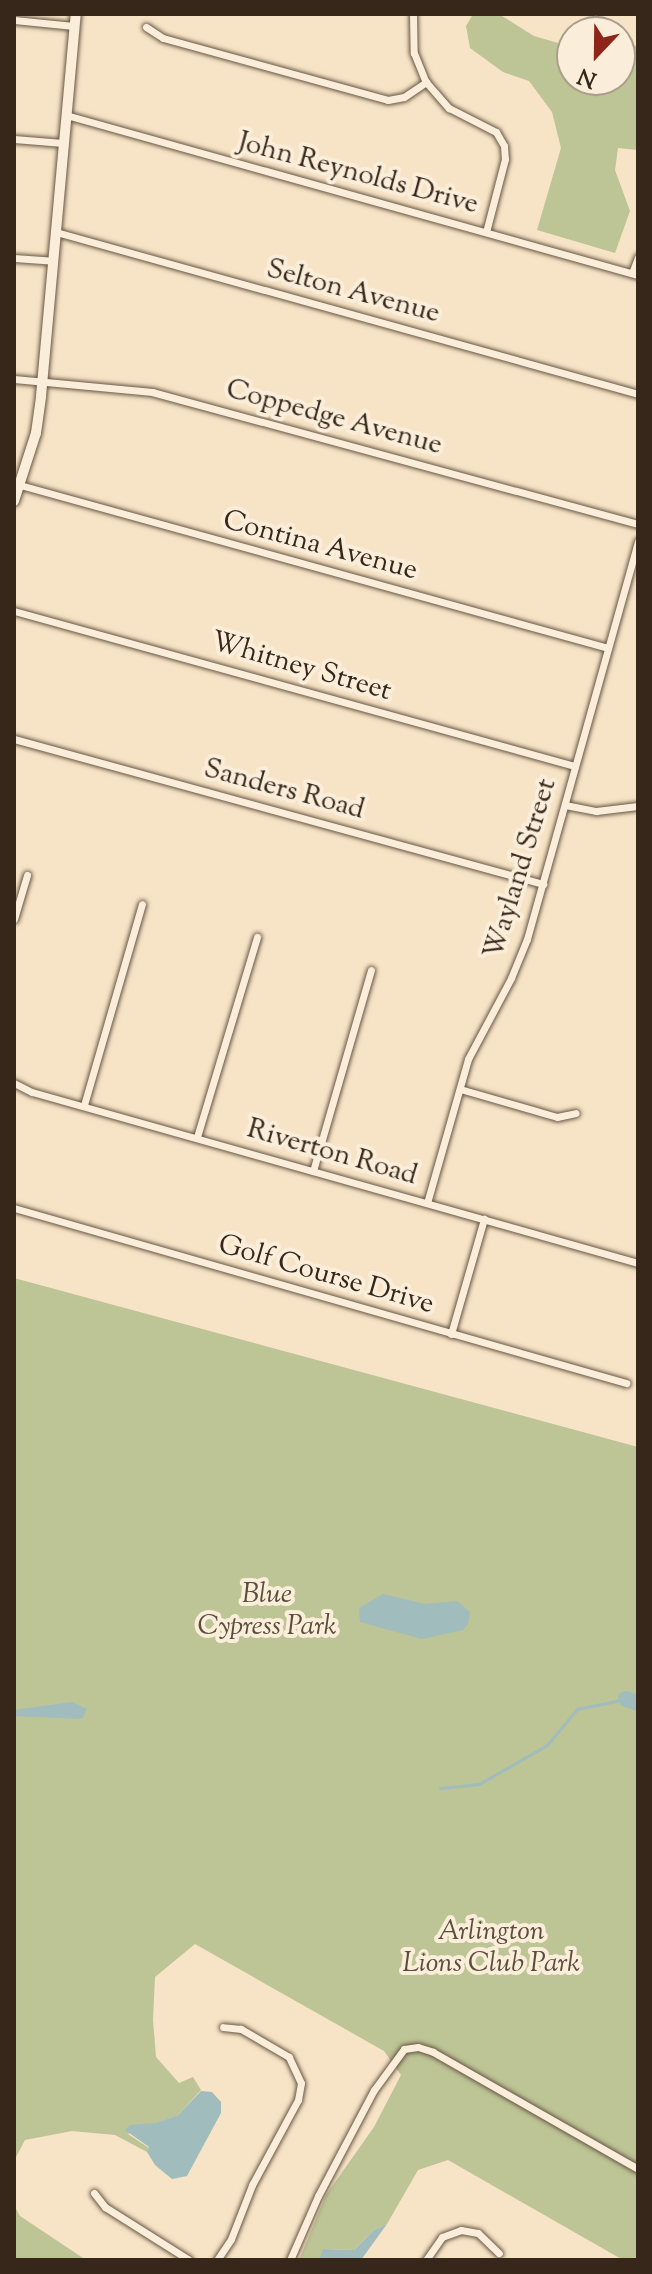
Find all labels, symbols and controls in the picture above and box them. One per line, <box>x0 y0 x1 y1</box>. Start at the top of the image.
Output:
north arrow <box>556 16 636 96</box>
text: N <box>574 58 602 95</box>
street label: John Reynolds Drive <box>234 126 482 222</box>
street label: Selton Avenue <box>263 253 443 331</box>
street label: Coppedge Avenue <box>222 373 446 463</box>
street label: Contina Avenue <box>219 504 421 588</box>
street label: Whitney Street <box>207 625 395 709</box>
street label: Sanders Road <box>200 752 368 828</box>
street label: Wayland Street <box>478 775 564 963</box>
street label: Riverton Road <box>243 1113 421 1193</box>
street label: Golf Course Drive <box>214 1228 438 1322</box>
park label: Blue Cypress Park <box>198 1578 336 1644</box>
park label: Arlington Lions Club Park <box>402 1915 580 1981</box>

